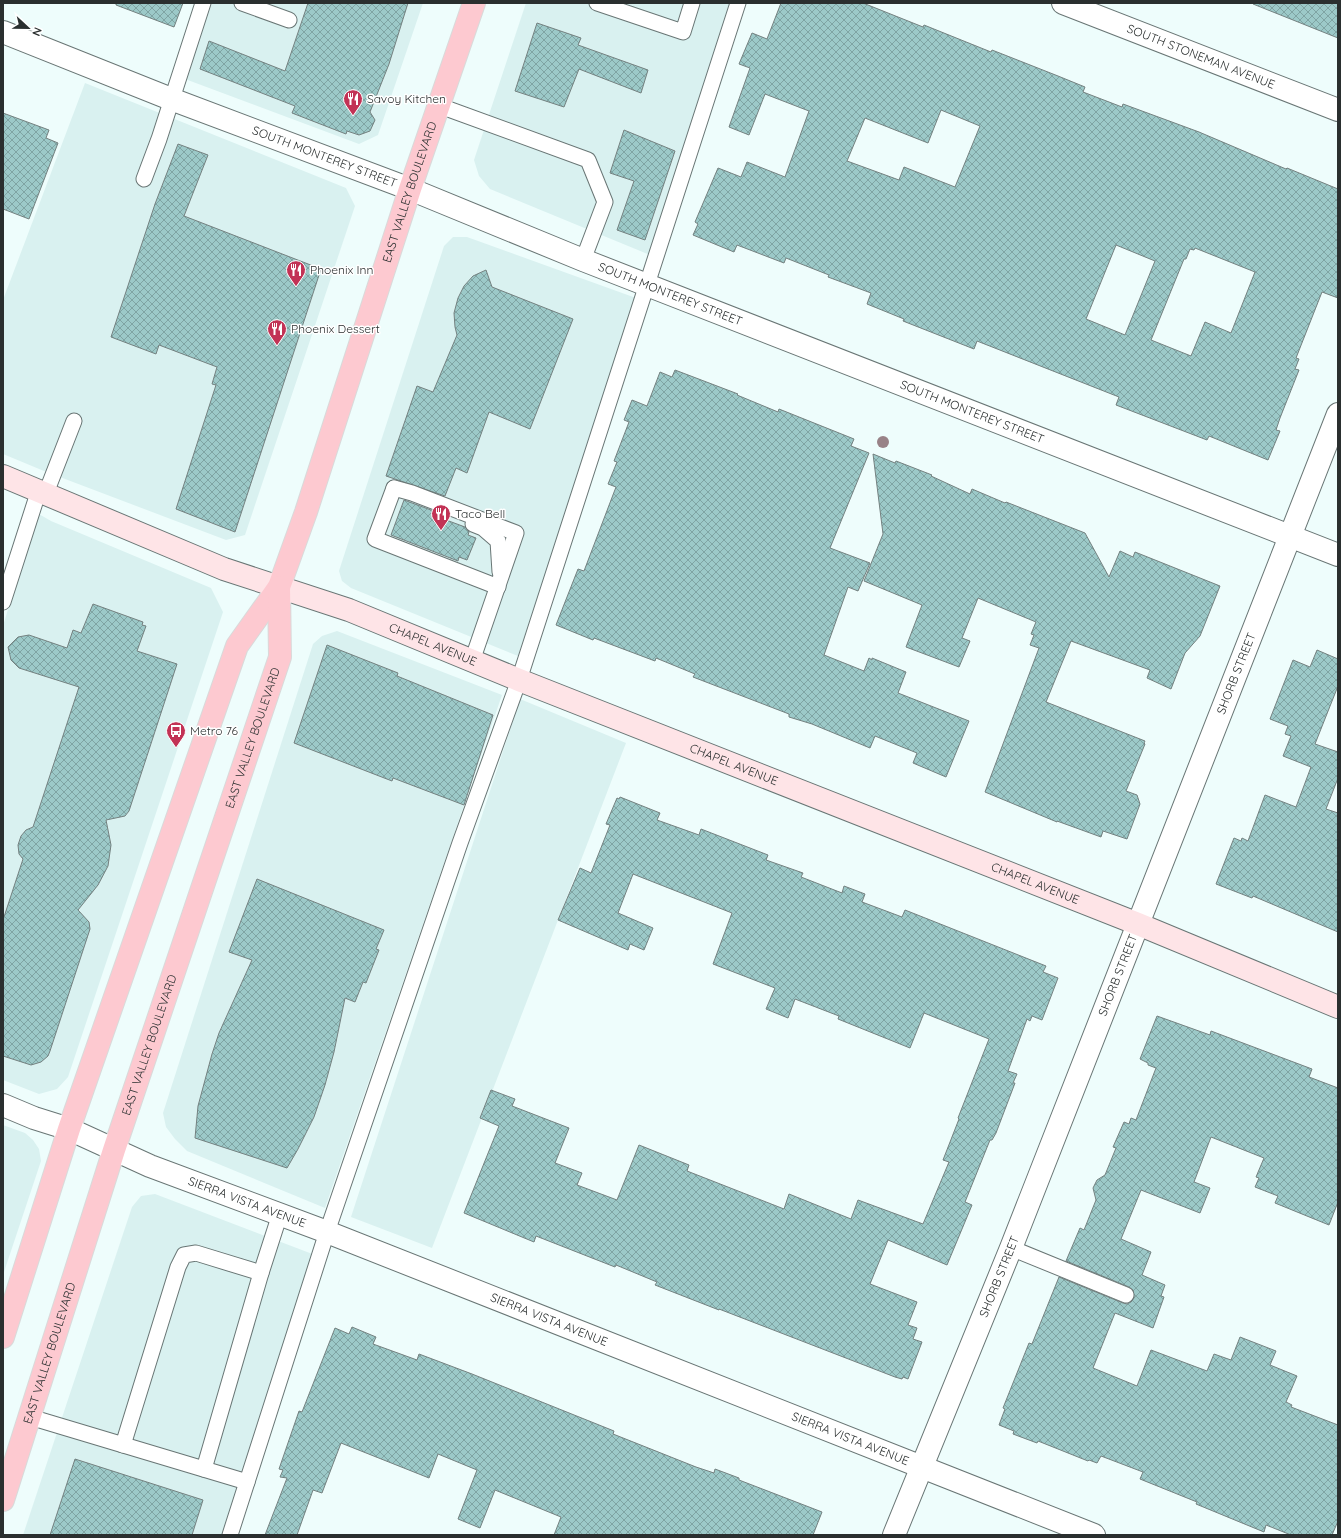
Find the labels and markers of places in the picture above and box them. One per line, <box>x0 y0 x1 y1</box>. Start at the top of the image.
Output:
restaurant icon: Savoy Kitchen <box>342 88 364 116</box>
place label: Savoy Kitchen <box>367 91 446 106</box>
restaurant icon: Phoenix Inn <box>285 259 307 287</box>
place label: Phoenix Inn <box>310 262 373 277</box>
restaurant icon: Phoenix Dessert <box>266 318 288 346</box>
place label: Phoenix Dessert <box>291 321 380 336</box>
restaurant icon: Taco Bell <box>430 503 452 531</box>
place label: Taco Bell <box>455 506 505 521</box>
bus stop icon: Metro 76 <box>165 720 187 748</box>
place label: Metro 76 <box>190 723 238 738</box>

